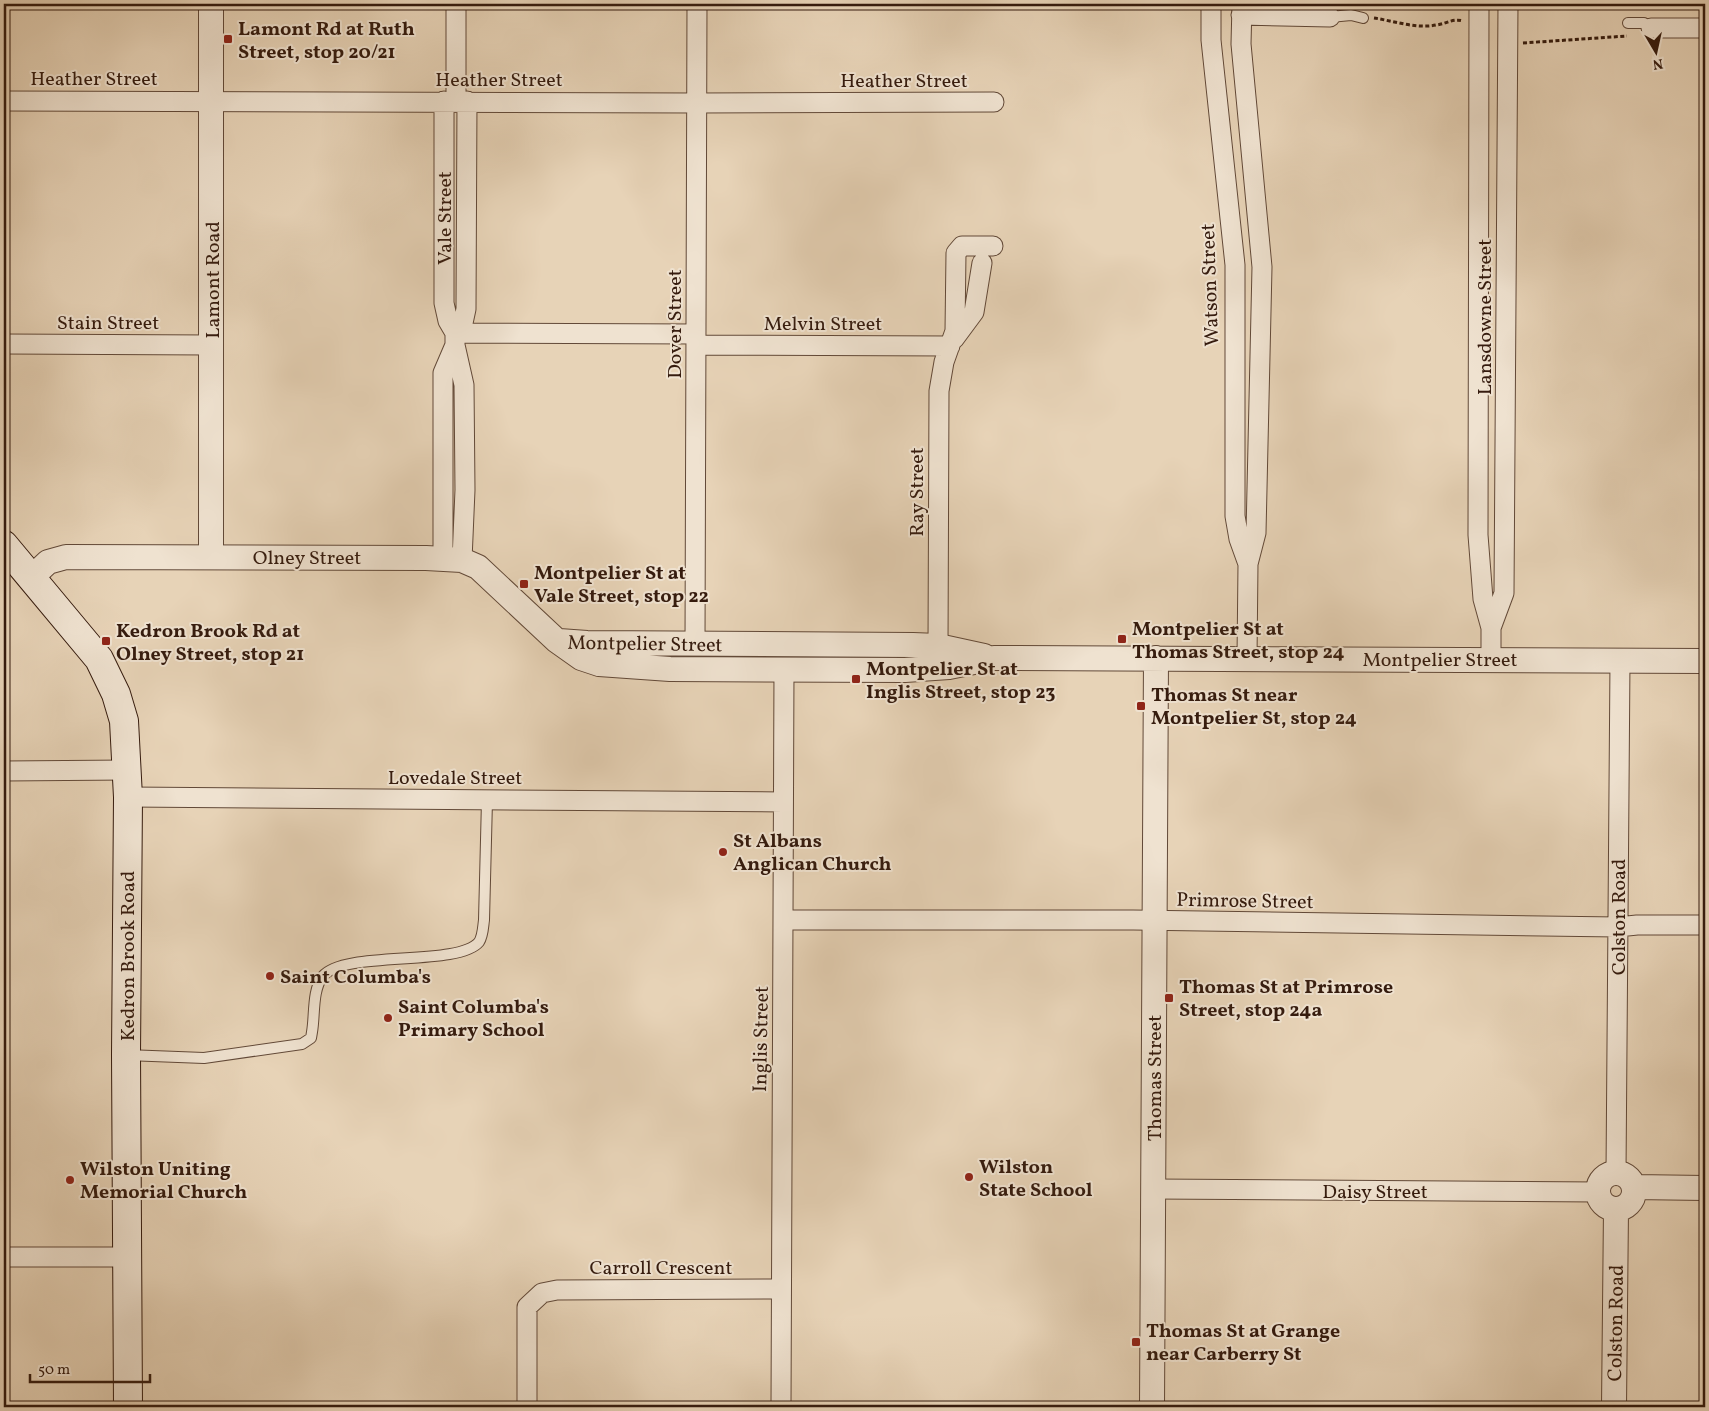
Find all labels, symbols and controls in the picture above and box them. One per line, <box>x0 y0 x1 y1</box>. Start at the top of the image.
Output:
place label: Lamont Rd at Ruth Street, stop 20/21 <box>238 16 415 67</box>
north arrow <box>1632 28 1682 78</box>
marker: Lamont Rd at Ruth Street, stop 20/21 <box>222 33 234 45</box>
text: N <box>1651 53 1664 74</box>
street label: Heather Street <box>30 66 158 94</box>
street label: Heather Street <box>435 67 563 95</box>
street label: Heather Street <box>840 68 968 96</box>
street label: Vale Street <box>432 171 460 265</box>
street label: Lamont Road <box>200 221 228 339</box>
street label: Watson Street <box>1195 223 1227 347</box>
street label: Lansdowne Street <box>1472 239 1500 395</box>
street label: Dover Street <box>662 269 690 379</box>
street label: Stain Street <box>57 310 159 338</box>
street label: Melvin Street <box>764 311 882 339</box>
street label: Ray Street <box>904 447 932 537</box>
street label: Olney Street <box>253 545 361 573</box>
place label: Montpelier St at Vale Street, stop 22 <box>534 560 709 611</box>
marker: Montpelier St at Vale Street, stop 22 <box>518 578 530 590</box>
place label: Montpelier St at Thomas Street, stop 24 <box>1132 616 1345 667</box>
place label: Kedron Brook Rd at Olney Street, stop 21 <box>116 618 304 669</box>
street label: Montpelier Street <box>567 630 723 660</box>
marker: Montpelier St at Thomas Street, stop 24 <box>1116 633 1128 645</box>
marker: Kedron Brook Rd at Olney Street, stop 21 <box>100 635 112 647</box>
street label: Montpelier Street <box>1362 647 1518 675</box>
place label: Montpelier St at Inglis Street, stop 23 <box>866 656 1055 707</box>
marker: Montpelier St at Inglis Street, stop 23 <box>850 673 862 685</box>
place label: Thomas St near Montpelier St, stop 24 <box>1151 682 1357 733</box>
marker: Thomas St near Montpelier St, stop 24 <box>1135 700 1147 712</box>
street label: Lovedale Street <box>388 765 522 793</box>
place label: St Albans Anglican Church <box>733 828 892 879</box>
marker: St Albans Anglican Church <box>717 846 729 858</box>
street label: Colston Road <box>1606 859 1634 975</box>
street label: Kedron Brook Road <box>115 871 143 1041</box>
street label: Primrose Street <box>1176 887 1314 917</box>
place label: Saint Columba's <box>280 964 431 992</box>
marker: Saint Columba's <box>264 970 276 982</box>
place label: Thomas St at Primrose Street, stop 24a <box>1179 974 1393 1025</box>
street label: Inglis Street <box>747 986 777 1092</box>
marker: Thomas St at Primrose Street, stop 24a <box>1163 992 1175 1004</box>
place label: Saint Columba's Primary School <box>398 994 549 1045</box>
marker: Saint Columba's Primary School <box>382 1012 394 1024</box>
street label: Thomas Street <box>1142 1015 1170 1141</box>
place label: Wilston State School <box>979 1154 1093 1205</box>
place label: Wilston Uniting Memorial Church <box>80 1156 247 1207</box>
marker: Wilston State School <box>963 1171 975 1183</box>
marker: Wilston Uniting Memorial Church <box>64 1174 76 1186</box>
street label: Daisy Street <box>1322 1179 1428 1207</box>
street label: Carroll Crescent <box>589 1255 733 1283</box>
street label: Colston Road <box>1602 1264 1632 1382</box>
place label: Thomas St at Grange near Carberry St <box>1146 1318 1340 1369</box>
marker: Thomas St at Grange near Carberry St <box>1130 1336 1142 1348</box>
scale bar <box>30 1351 150 1383</box>
text: 50 m <box>38 1360 70 1381</box>

